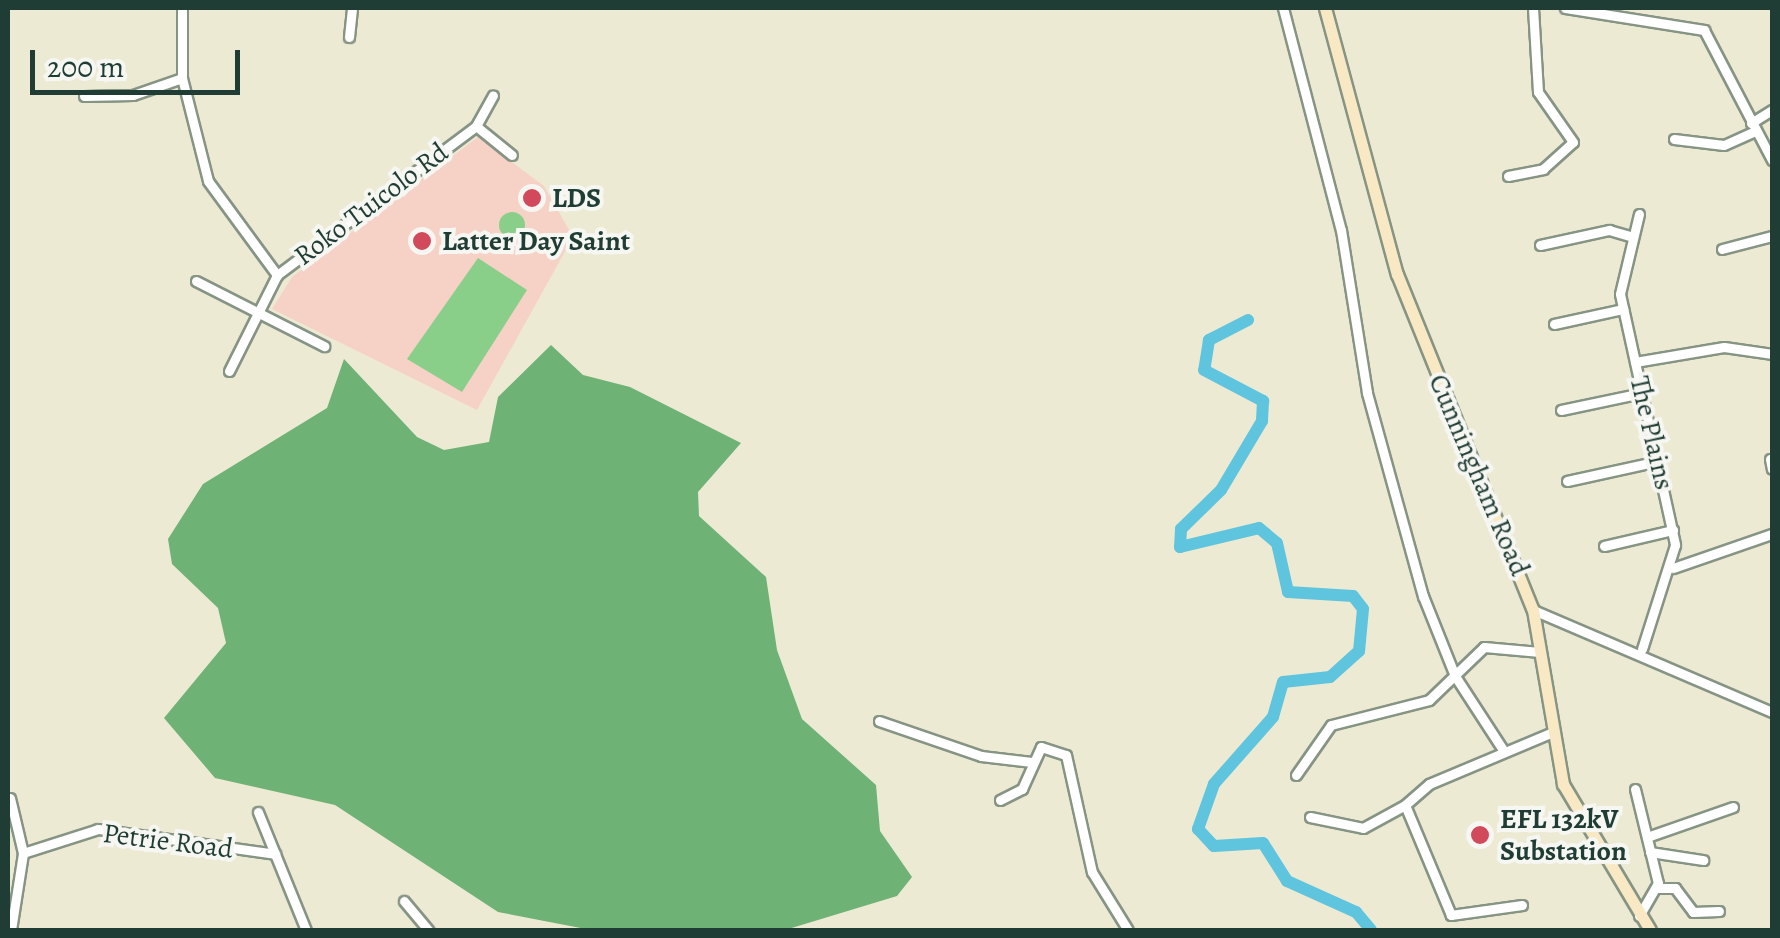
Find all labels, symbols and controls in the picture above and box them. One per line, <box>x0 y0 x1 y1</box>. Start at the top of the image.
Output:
scale bar <box>35 30 245 92</box>
text: 200 m <box>47 47 124 87</box>
street label: Roko Tuicolo Rd <box>288 135 454 273</box>
place label: LDS <box>552 181 601 215</box>
marker: LDS <box>521 187 543 209</box>
place label: Latter Day Saint <box>442 224 630 258</box>
marker: Latter Day Saint <box>411 230 433 252</box>
street label: Cunningham Road <box>1421 369 1537 581</box>
street label: The Plains <box>1623 373 1681 493</box>
place label: EFL 132kV Substation <box>1500 802 1627 868</box>
street label: Petrie Road <box>101 816 235 866</box>
marker: EFL 132kV Substation <box>1469 824 1491 846</box>

